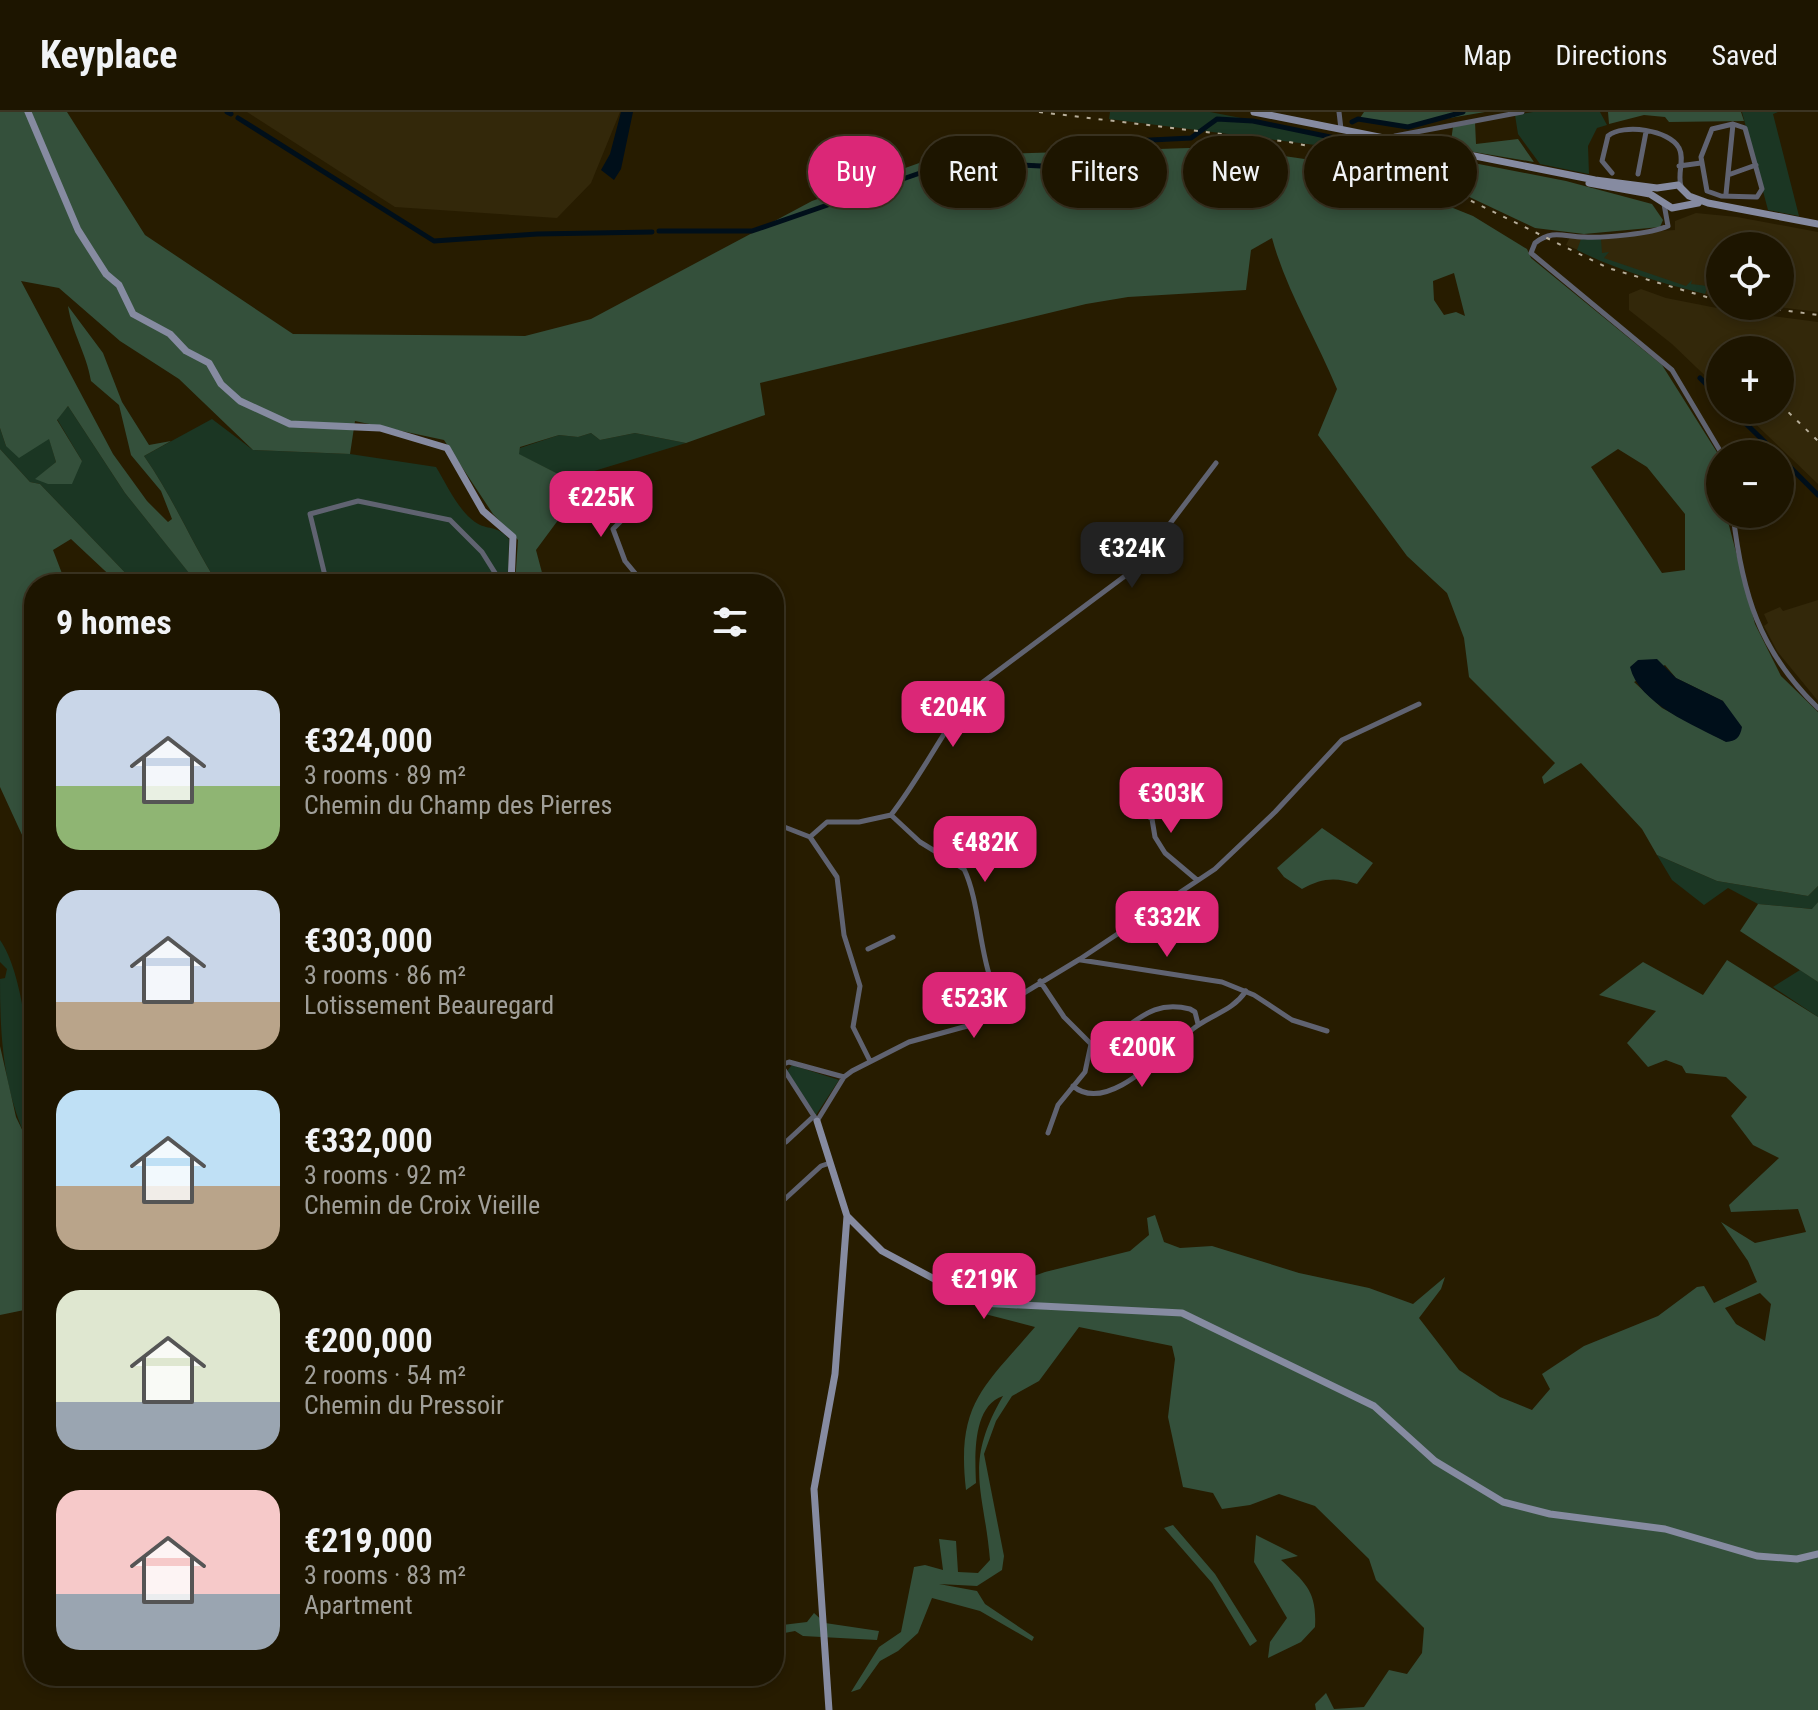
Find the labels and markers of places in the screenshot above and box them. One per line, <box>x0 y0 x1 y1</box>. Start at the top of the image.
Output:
pin: €225K <box>545 471 657 539</box>
pin: €324K <box>1076 522 1188 590</box>
pin: €204K <box>897 681 1009 749</box>
pin: €303K <box>1115 767 1227 835</box>
pin: €482K <box>929 816 1041 884</box>
pin: €332K <box>1111 891 1223 959</box>
pin: €523K <box>918 972 1030 1040</box>
pin: €200K <box>1086 1021 1198 1089</box>
pin: €219K <box>928 1253 1040 1321</box>

